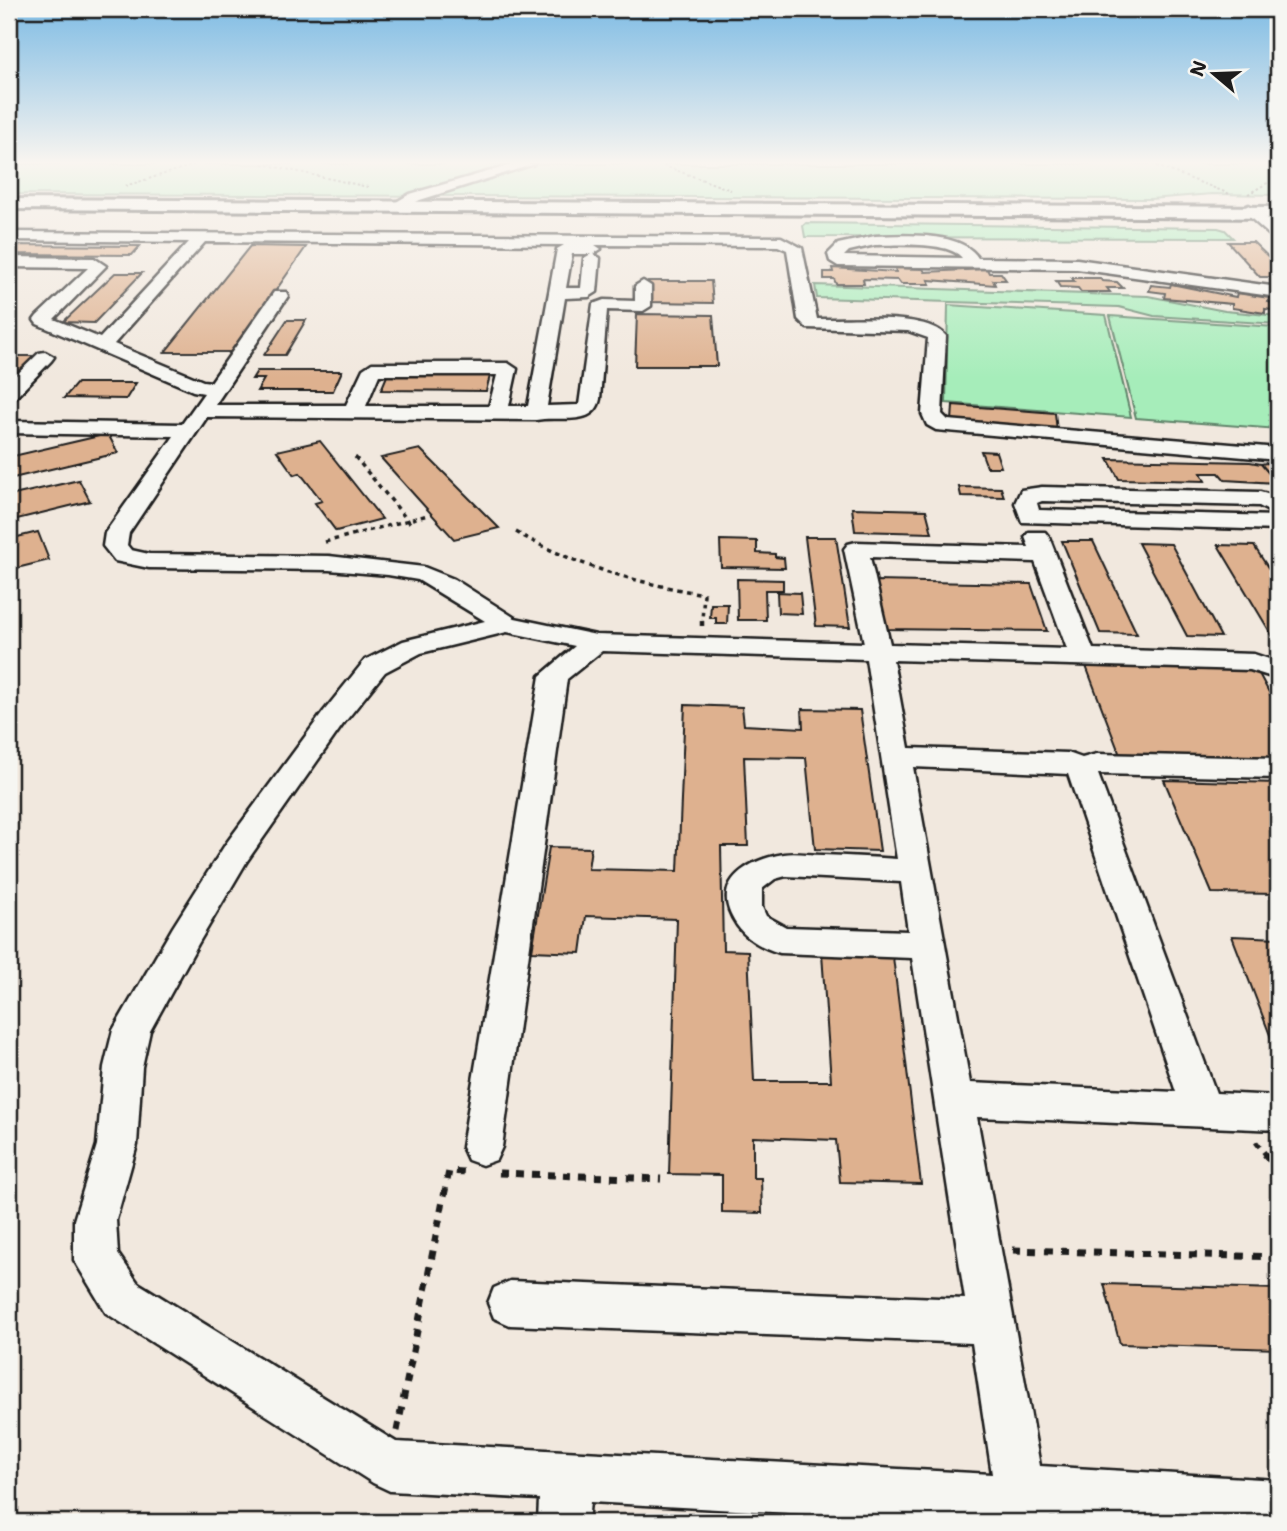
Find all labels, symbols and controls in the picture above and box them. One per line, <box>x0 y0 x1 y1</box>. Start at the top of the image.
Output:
north arrow <box>1178 38 1248 108</box>
text: N <box>1184 57 1213 80</box>

